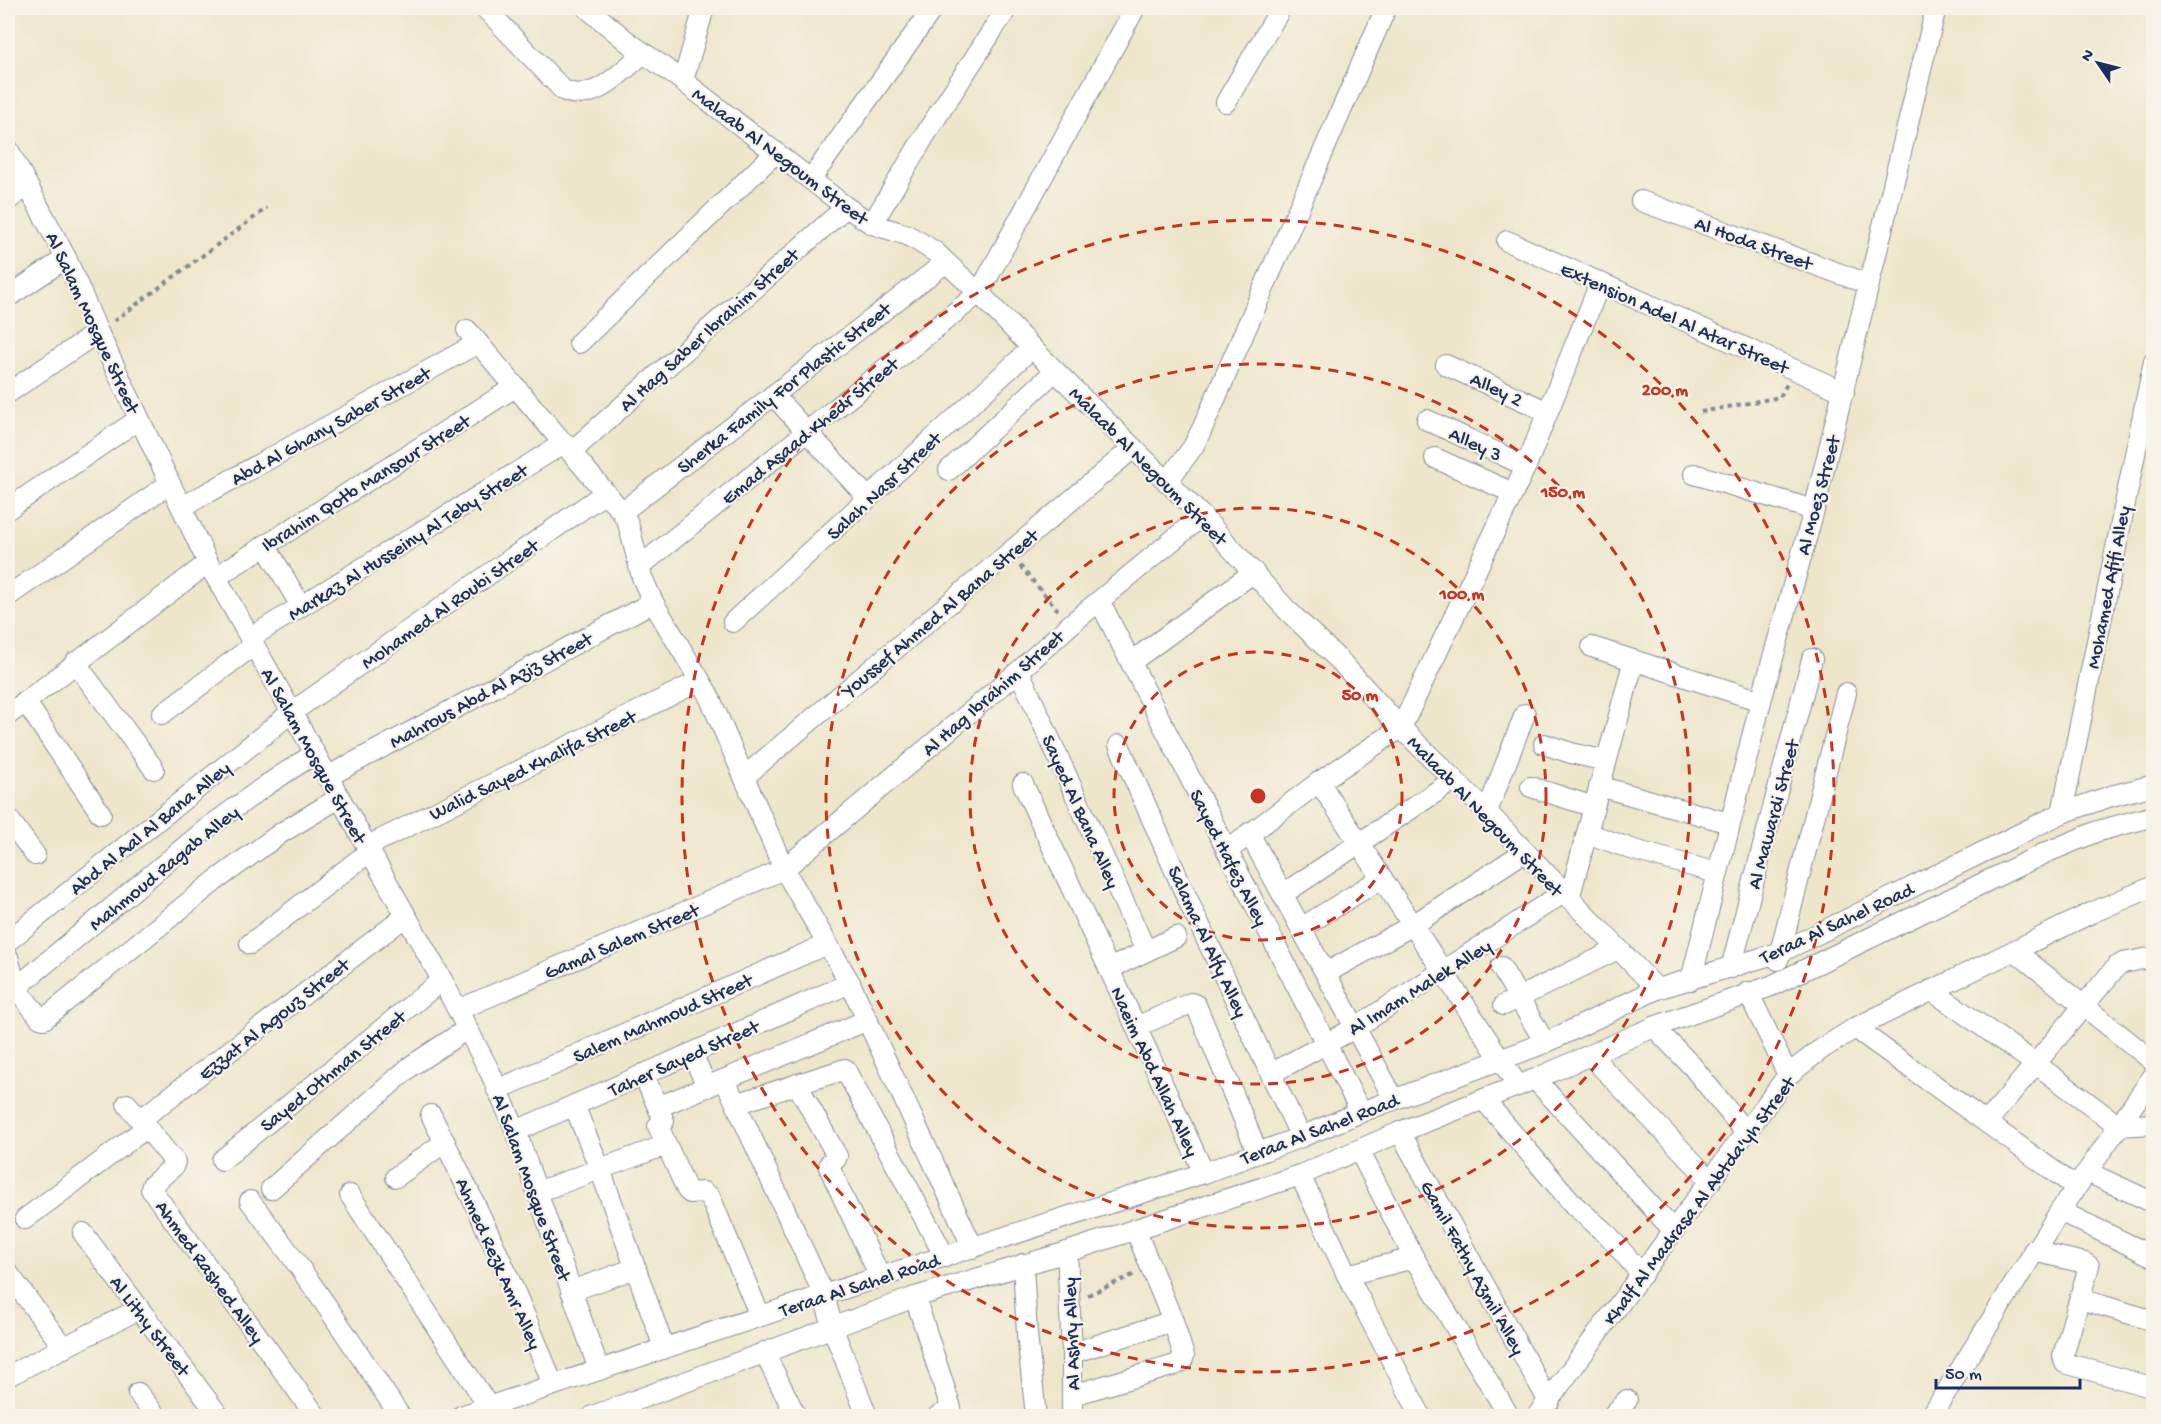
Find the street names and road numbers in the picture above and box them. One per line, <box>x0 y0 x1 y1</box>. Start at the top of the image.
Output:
street label: Malaab Al Negoum Street <box>686 84 873 233</box>
street label: Al Hoda Street <box>1691 213 1817 278</box>
street label: Al Salam Mosque Street <box>39 229 144 419</box>
street label: Al Hag Saber Ibrahim Street <box>616 244 806 418</box>
street label: Extension Adel Al Atar Street <box>1556 259 1793 382</box>
street label: Sherka Family For Plastic Street <box>674 298 898 480</box>
street label: Emad Asaad Khedr Street <box>718 353 906 511</box>
street label: Abd Al Ghany Saber Street <box>228 363 437 493</box>
street label: Alley 2 <box>1466 369 1526 413</box>
street label: Malaab Al Negoum Street <box>1063 383 1232 553</box>
street label: Ibrahim Qotb Mansour Street <box>258 410 477 559</box>
street label: Alley 3 <box>1444 424 1505 468</box>
street label: Salah Nasr Street <box>823 427 949 546</box>
street label: Al Moez Street <box>1793 432 1848 558</box>
street label: Markaz Al Husseiny Al Teby Street <box>285 460 534 627</box>
street label: Mohamed Afifi Alley <box>2083 504 2138 671</box>
street label: Youssef Ahmed Al Bana Street <box>837 525 1046 705</box>
street label: Mohamed Al Roubi Street <box>358 535 546 676</box>
street label: Al Hag Ibrahim Street <box>919 626 1071 763</box>
street label: Mahrous Abd Al Aziz Street <box>386 628 599 755</box>
street label: Al Salam Mosque Street <box>254 665 371 850</box>
street label: Walid Sayed Khalifa Street <box>426 706 642 827</box>
street label: Sayed Al Bana Alley <box>1035 732 1123 893</box>
street label: Malaab Al Negoum Street <box>1401 732 1568 904</box>
street label: Al Mawardi Street <box>1744 736 1807 892</box>
street label: Abd Al Aal Al Bana Alley <box>66 758 236 902</box>
street label: Sayed Hafez Alley <box>1183 786 1271 931</box>
street label: Mahmoud Ragab Alley <box>86 802 245 937</box>
street label: Salama Al Alfy Alley <box>1161 863 1251 1022</box>
street label: Teraa Al Sahel Road <box>1756 878 1920 971</box>
street label: Gamal Salem Street <box>542 900 705 986</box>
street label: Al Imam Malek Alley <box>1345 936 1497 1042</box>
street label: Ezzat Al Agouz Street <box>195 954 357 1087</box>
street label: Salem Mahmoud Street <box>570 970 758 1070</box>
street label: Naeim Abd Allah Alley <box>1103 984 1202 1161</box>
street label: Sayed Othman Street <box>257 1006 413 1139</box>
street label: Taher Sayed Street <box>605 1016 765 1104</box>
street label: Khalf Al Madrasa Al Abtda'yh Street <box>1600 1072 1803 1331</box>
street label: Teraa Al Sahel Road <box>1237 1090 1405 1172</box>
street label: Al Salam Mosque Street <box>485 1092 575 1286</box>
street label: Ahmed Rezk Amr Alley <box>449 1175 545 1354</box>
street label: Gamil Fathy Azmil Alley <box>1414 1178 1528 1360</box>
street label: Ahmed Rashed Alley <box>149 1197 268 1349</box>
street label: Teraa Al Sahel Road <box>776 1250 945 1324</box>
street label: Al Lithy Street <box>103 1272 194 1383</box>
street label: Al Ashry Alley <box>1060 1277 1087 1391</box>

